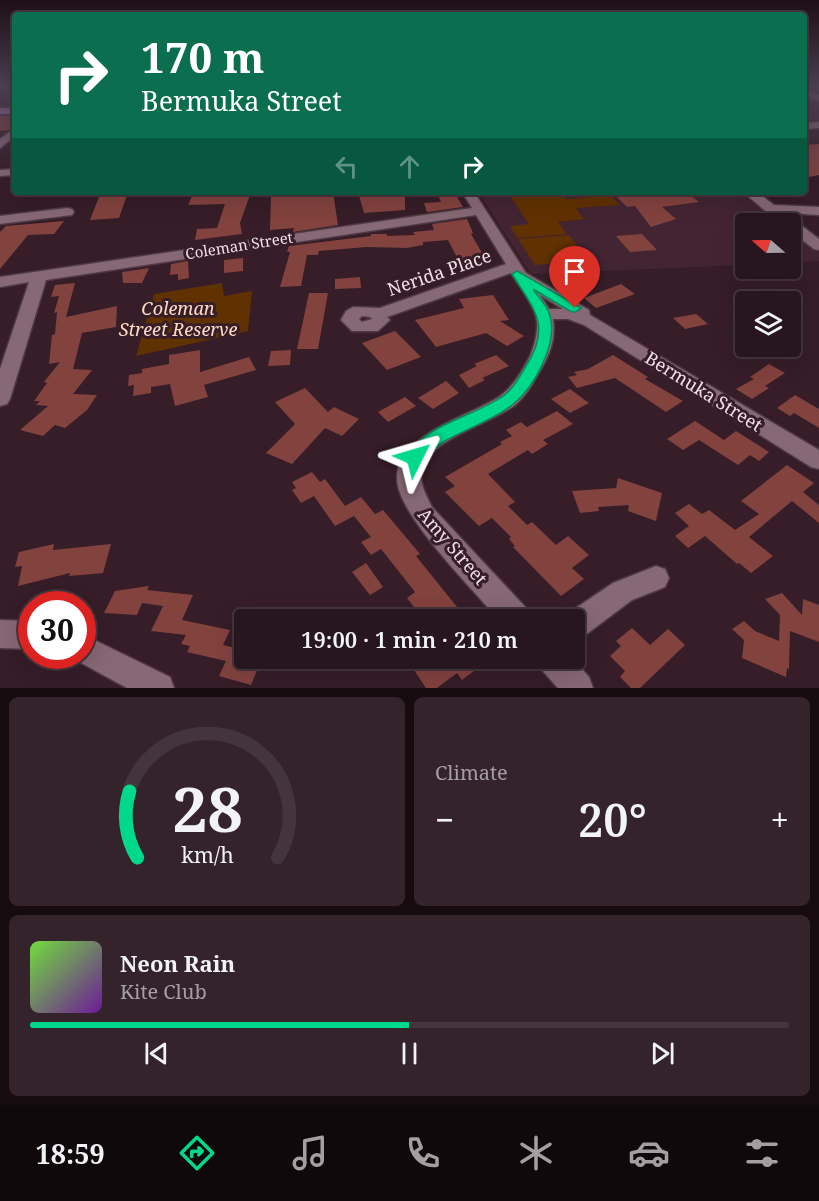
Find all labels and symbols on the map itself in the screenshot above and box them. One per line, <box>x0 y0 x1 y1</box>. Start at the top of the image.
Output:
north arrow <box>735 213 801 279</box>
street label: Coleman Street <box>184 227 294 263</box>
street label: Nerida Place <box>384 243 494 301</box>
pin <box>549 246 600 308</box>
park label: Coleman Street Reserve <box>119 296 237 341</box>
street label: Bermuka Street <box>641 345 767 437</box>
position arrow <box>383 425 447 489</box>
street label: Amy Street <box>413 503 493 589</box>
speed limit sign: 30 <box>18 591 96 669</box>

